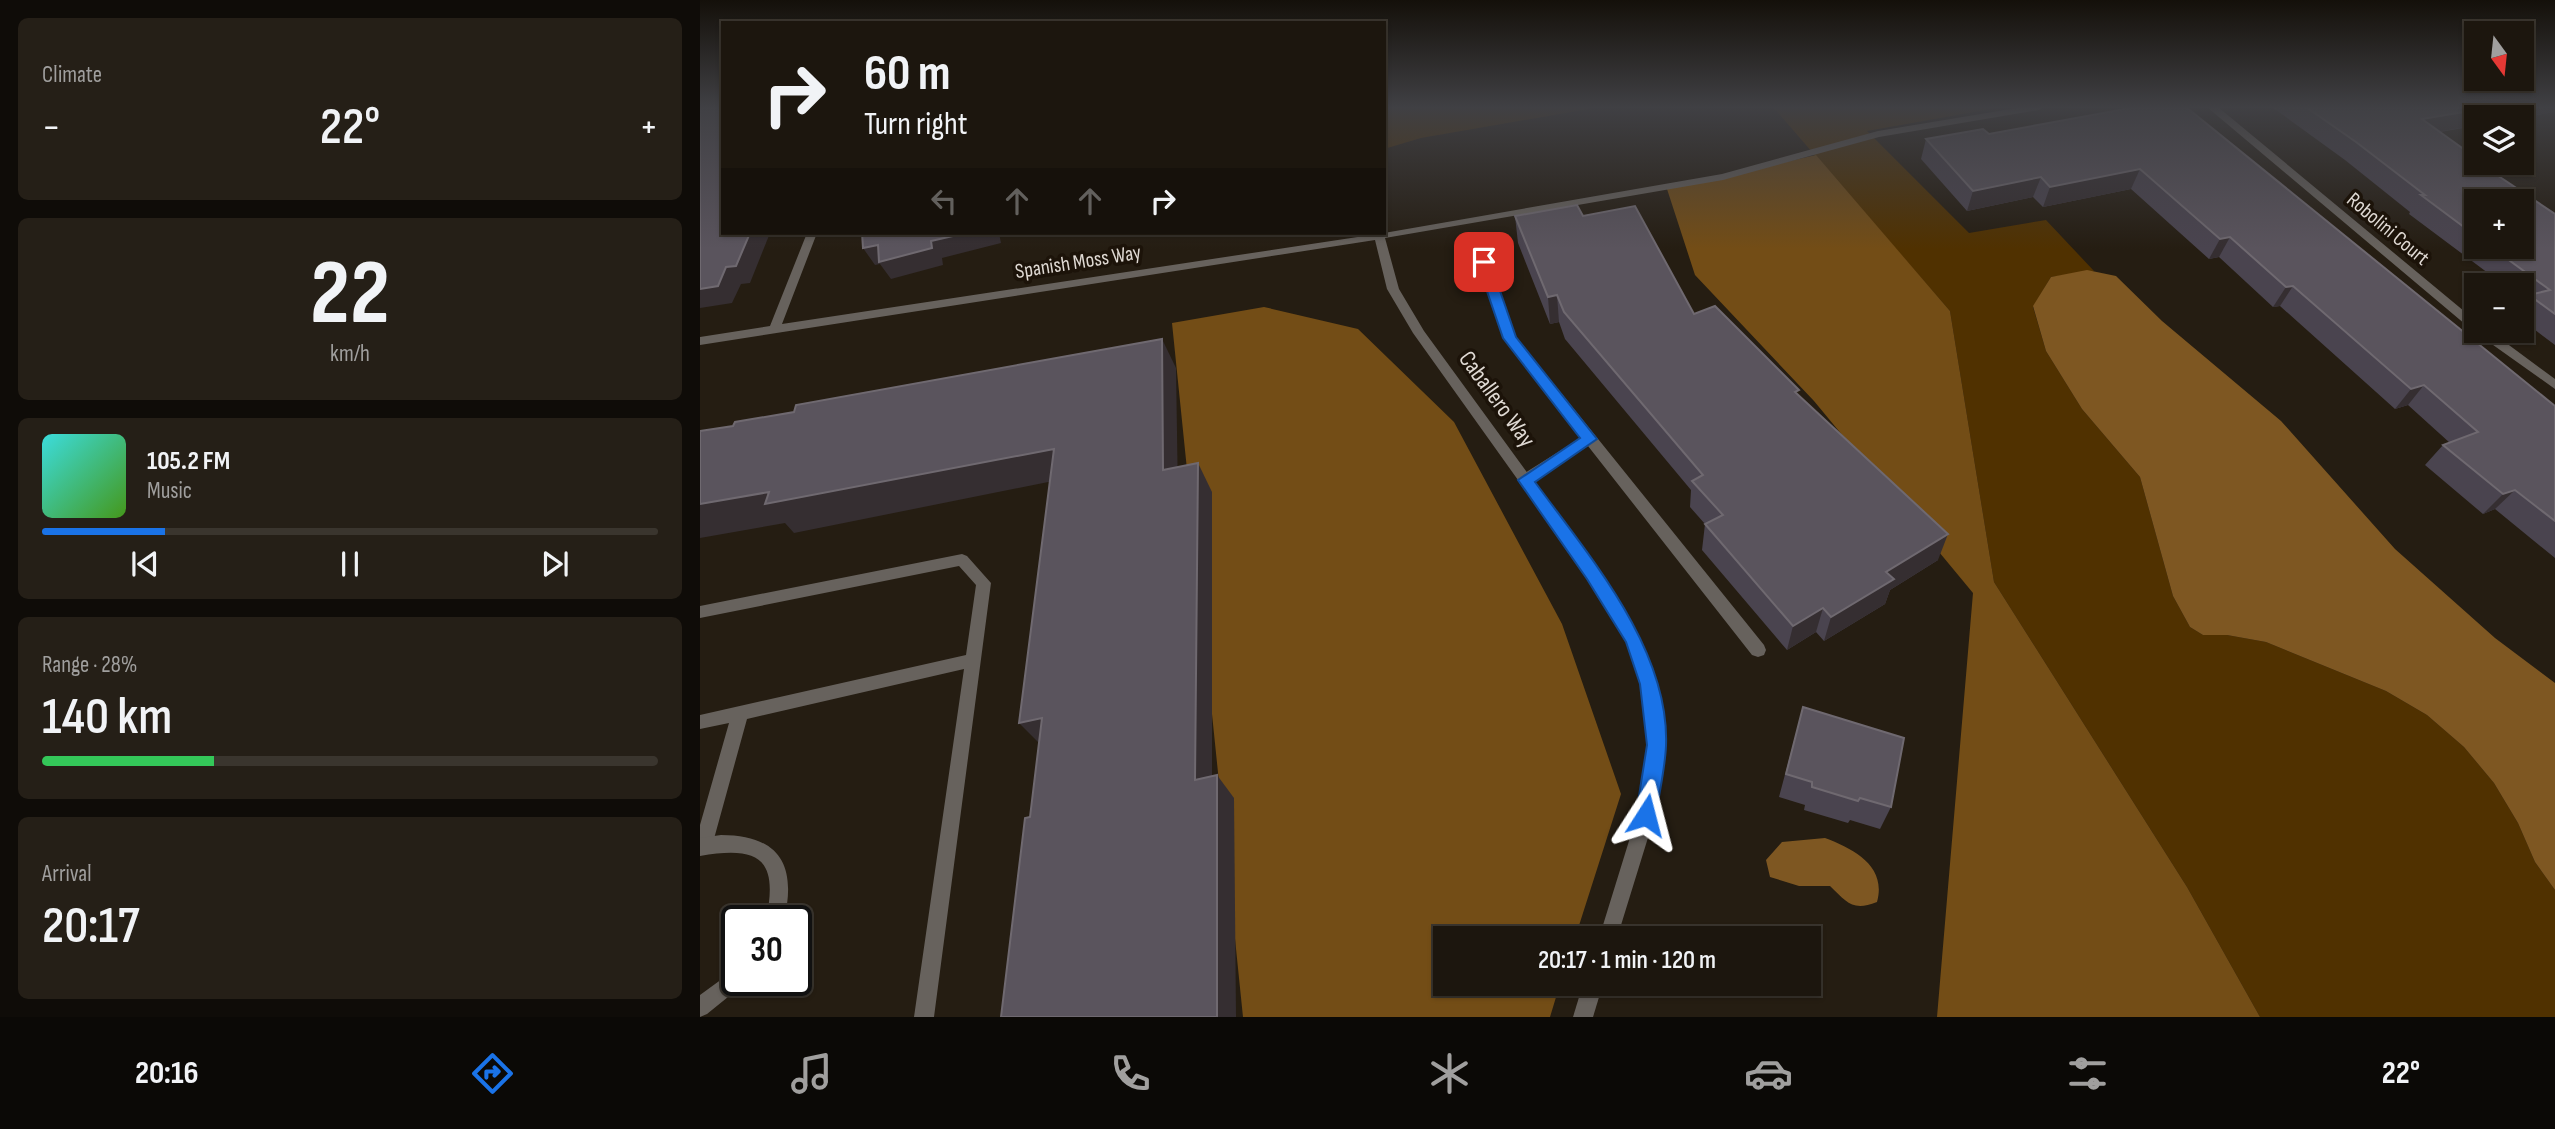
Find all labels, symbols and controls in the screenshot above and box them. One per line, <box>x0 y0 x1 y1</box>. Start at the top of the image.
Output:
north arrow <box>2464 21 2534 91</box>
map controls <box>2464 21 2534 343</box>
text: 60 m <box>864 45 951 104</box>
icon: right <box>749 49 840 140</box>
text: Climate <box>42 61 102 89</box>
text: 22° <box>320 96 380 159</box>
text: − <box>42 105 61 150</box>
text: + <box>639 105 658 150</box>
text: Turn right <box>864 105 968 144</box>
button: layers <box>2464 105 2534 175</box>
icon: left <box>925 182 963 220</box>
icon: ahead <box>998 182 1036 220</box>
icon: ahead <box>1071 182 1109 220</box>
icon: right <box>1144 182 1182 220</box>
street label: Robolini Court <box>2342 187 2434 271</box>
button: + <box>2464 189 2534 259</box>
pin <box>1454 232 1514 292</box>
text: 22 <box>310 240 390 349</box>
street label: Spanish Moss Way <box>1013 240 1143 284</box>
icon: arrive <box>1465 243 1503 281</box>
button: − <box>2464 273 2534 343</box>
text: km/h <box>330 340 370 368</box>
street label: Caballero Way <box>1452 345 1542 453</box>
text: 105.2 FM <box>147 446 230 477</box>
text: Music <box>147 477 192 505</box>
icon: previous <box>126 545 164 583</box>
icon: pause <box>331 545 369 583</box>
icon: next <box>536 545 574 583</box>
text: Range · 28% <box>42 651 137 679</box>
text: 140 km <box>42 686 172 749</box>
position arrow <box>1609 778 1683 852</box>
text: Arrival <box>42 860 91 888</box>
text: 20:17 <box>42 895 140 958</box>
speed limit sign: 30 <box>721 905 812 996</box>
text: 20:17 · 1 min · 120 m <box>1538 945 1716 976</box>
icon: directions <box>468 1049 517 1098</box>
icon: music <box>787 1049 836 1098</box>
icon: phone <box>1106 1049 1155 1098</box>
icon: climate <box>1425 1049 1474 1098</box>
icon: car <box>1744 1049 1793 1098</box>
icon: filters <box>2063 1049 2112 1098</box>
text: 20:16 <box>135 1054 199 1093</box>
text: 22° <box>2382 1054 2420 1093</box>

